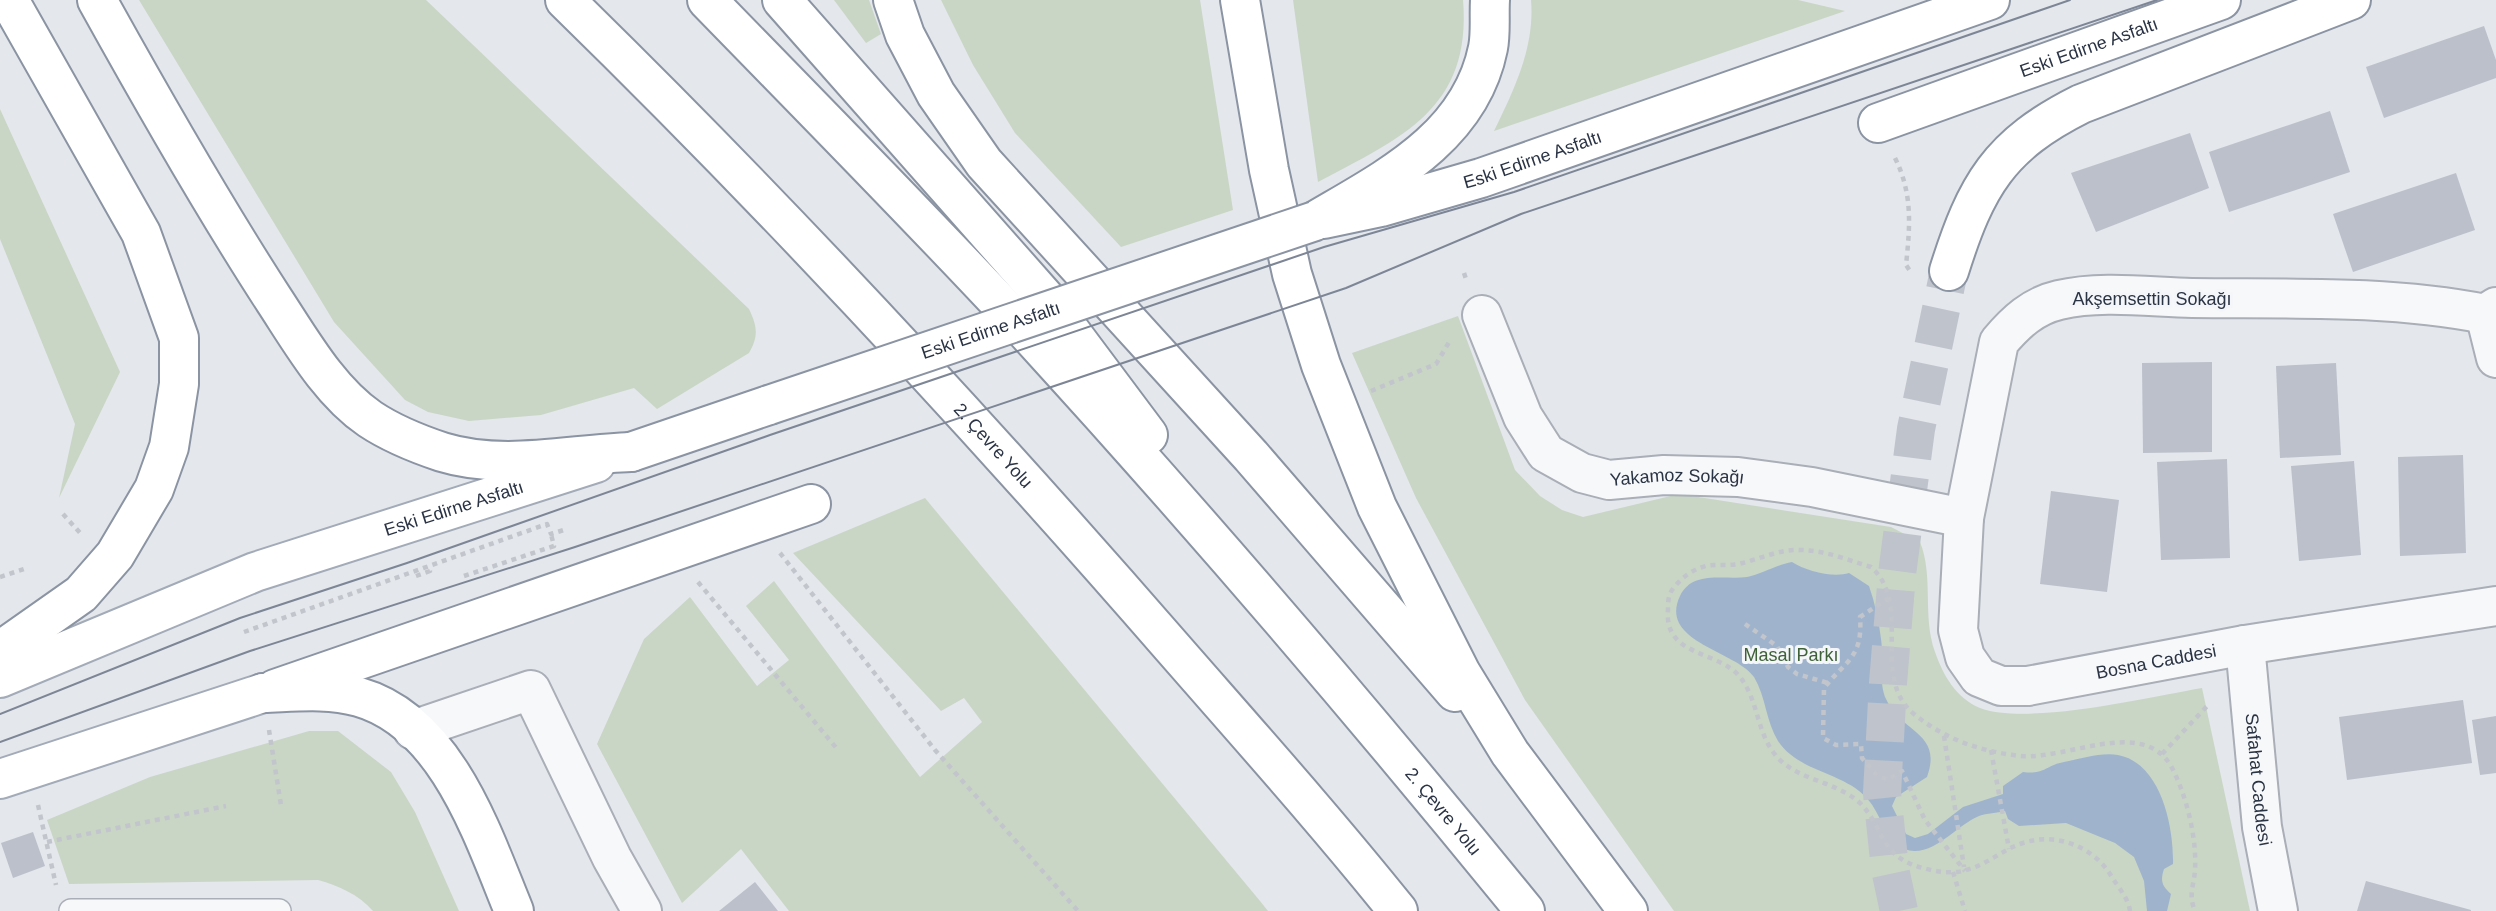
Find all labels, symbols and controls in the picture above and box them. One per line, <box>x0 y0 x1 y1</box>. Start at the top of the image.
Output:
street label: Eski Edirne Asfaltı <box>2017 13 2161 81</box>
street label: Eski Edirne Asfaltı <box>1461 127 1604 193</box>
street label: Akşemsettin Sokağı <box>2072 289 2232 309</box>
street label: Eski Edirne Asfaltı <box>919 298 1063 363</box>
street label: 2. Çevre Yolu <box>950 399 1036 492</box>
street label: Yakamoz Sokağı <box>1609 465 1746 490</box>
street label: Eski Edirne Asfaltı <box>382 477 526 540</box>
street label: Bosna Caddesi <box>2094 641 2218 683</box>
park label: Masal Parkı <box>1743 645 1839 665</box>
street label: Safahat Caddesi <box>2241 712 2275 847</box>
street label: 2. Çevre Yolu <box>1401 764 1485 859</box>

